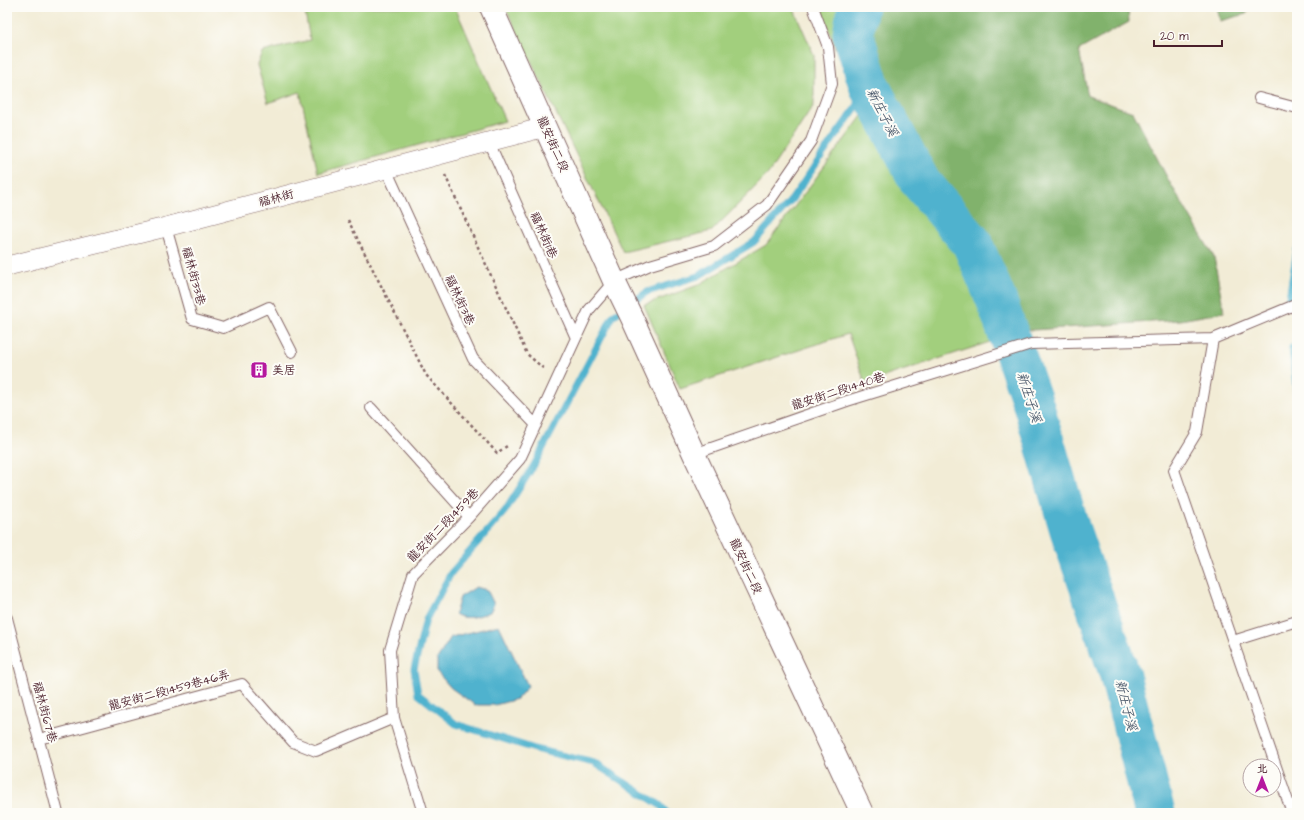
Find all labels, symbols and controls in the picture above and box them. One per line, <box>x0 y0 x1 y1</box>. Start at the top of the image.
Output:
scale bar <box>1154 22 1222 48</box>
text: 20 m <box>1160 28 1189 45</box>
water label: 新庄子溪 <box>862 85 902 141</box>
street label: 龍安街二段 <box>533 113 573 175</box>
street label: 福林街 <box>257 186 296 211</box>
street label: 福林街1巷 <box>526 209 561 261</box>
street label: 福林街33巷 <box>178 245 210 307</box>
street label: 福林街3巷 <box>440 272 479 328</box>
building icon: 美居 <box>249 360 269 380</box>
place label: 美居 <box>272 362 296 379</box>
street label: 龍安街二段1440巷 <box>789 368 887 415</box>
water label: 新庄子溪 <box>1012 370 1046 426</box>
street label: 龍安街二段1459巷 <box>404 485 483 566</box>
street label: 龍安街二段 <box>725 535 766 597</box>
street label: 龍安街二段1459巷46弄 <box>107 666 232 715</box>
water label: 新庄子溪 <box>1111 678 1141 734</box>
street label: 福林街67巷 <box>28 680 61 745</box>
north arrow <box>1242 758 1282 798</box>
text: 北 <box>1257 761 1268 776</box>

